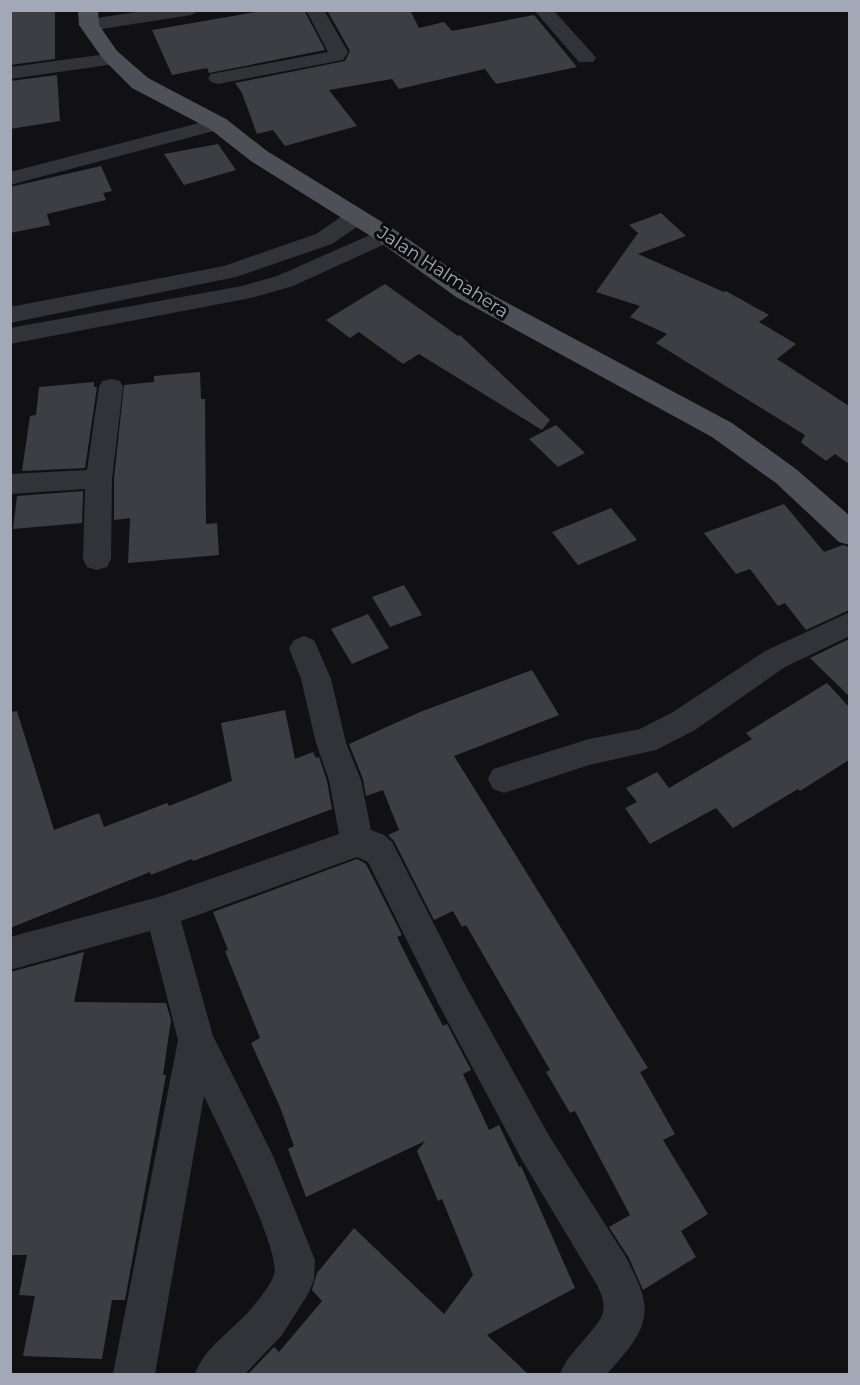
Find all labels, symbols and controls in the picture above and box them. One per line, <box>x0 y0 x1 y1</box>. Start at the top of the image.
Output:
street label: Jalan Halmahera <box>372 221 513 323</box>

